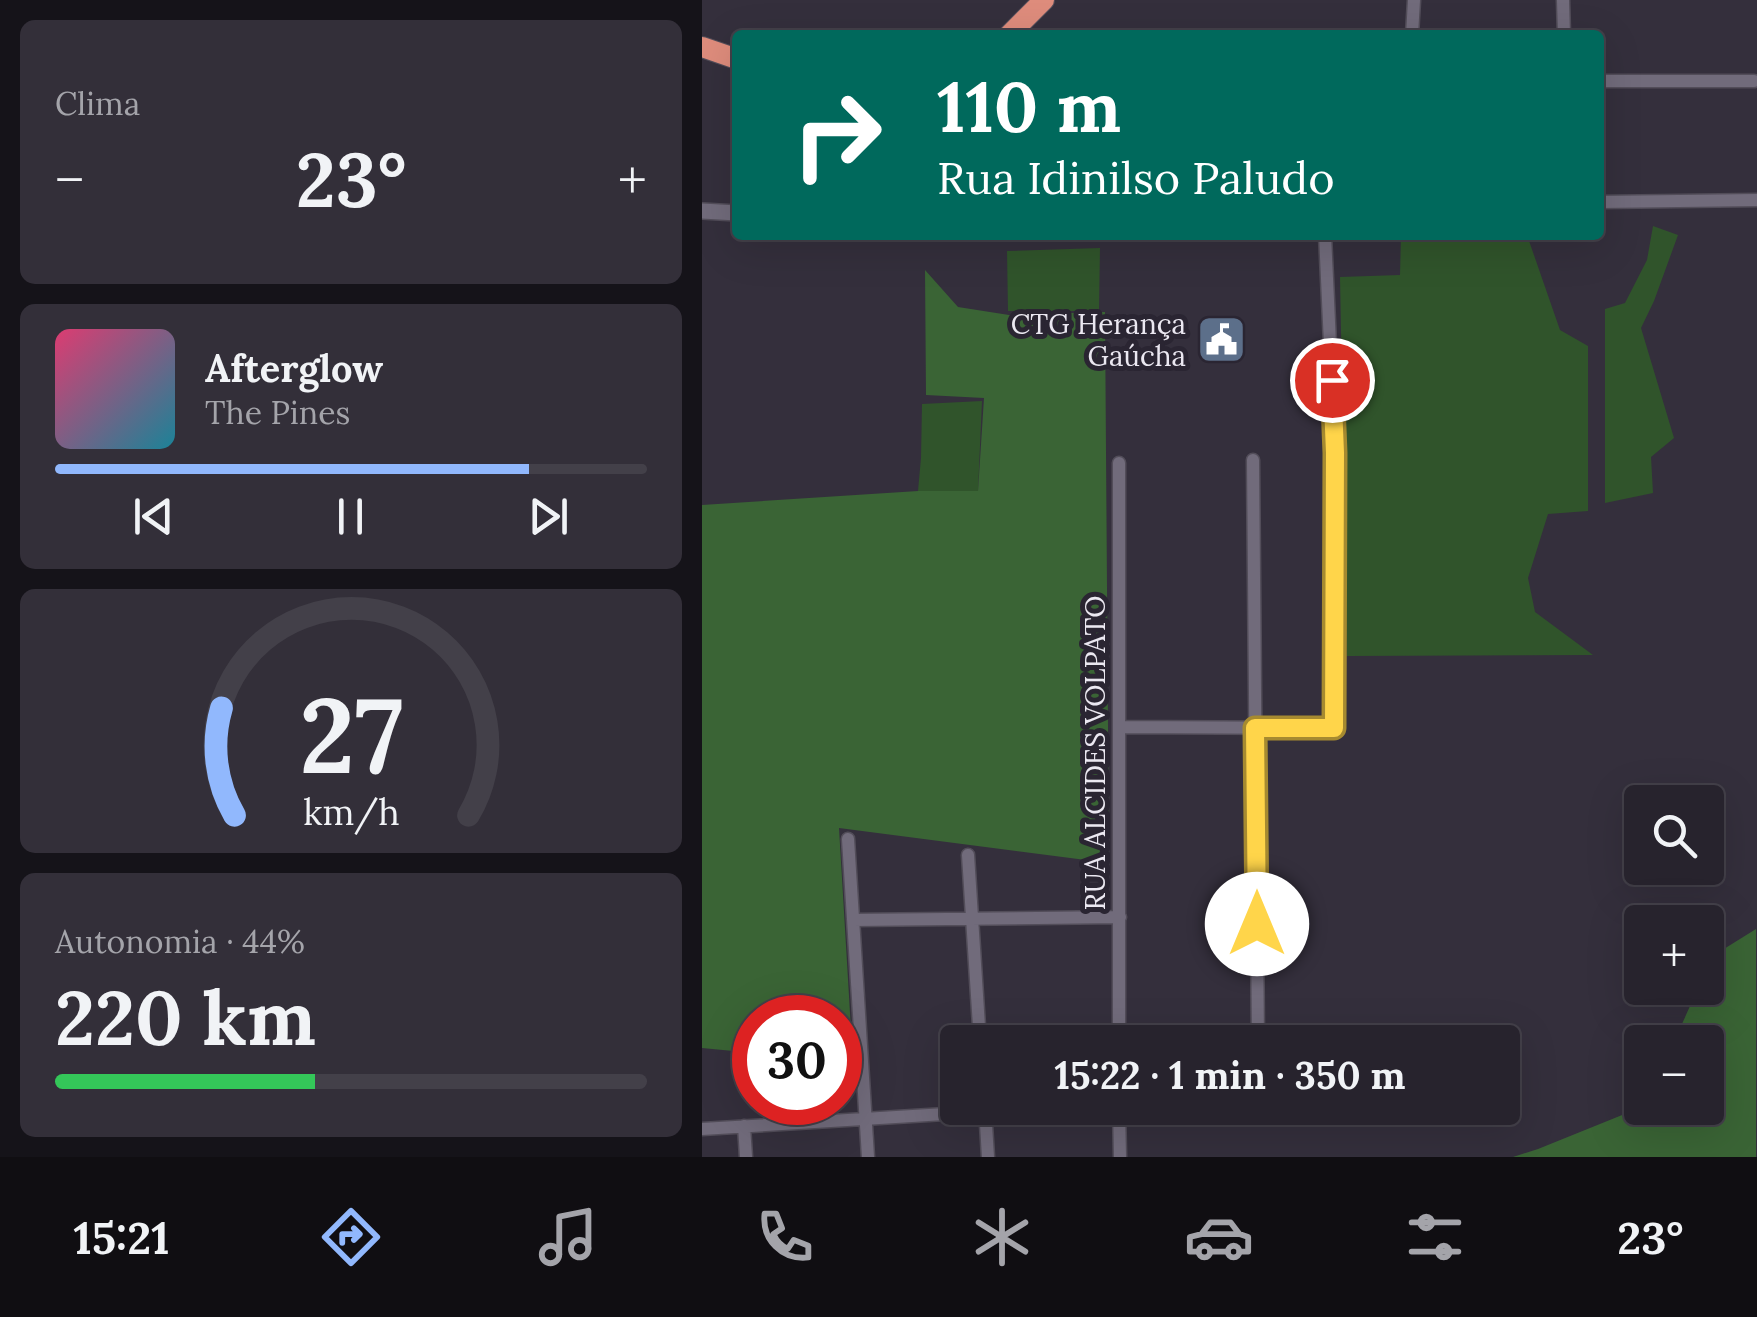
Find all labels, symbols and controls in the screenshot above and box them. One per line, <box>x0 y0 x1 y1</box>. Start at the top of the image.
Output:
text: 110 m <box>937 62 1121 151</box>
icon: right <box>772 70 902 200</box>
text: Clima <box>55 83 140 124</box>
text: 23° <box>296 132 406 228</box>
text: − <box>55 145 84 215</box>
text: + <box>618 145 647 215</box>
text: Rua Idinilso Paludo <box>937 149 1335 206</box>
place label: CTG Herança Gaúcha <box>1011 306 1186 374</box>
public building icon: CTG Herança Gaúcha <box>1195 314 1247 366</box>
pin <box>1290 338 1375 423</box>
text: Afterglow <box>205 344 383 392</box>
icon: arrive <box>1305 353 1360 408</box>
text: The Pines <box>205 392 350 433</box>
icon: previous <box>126 489 181 544</box>
icon: pause <box>323 489 378 544</box>
icon: next <box>521 489 576 544</box>
street label: RUA ALCIDES VOLPATO <box>1077 595 1113 911</box>
text: 27 <box>299 668 403 801</box>
map controls <box>1624 785 1724 1125</box>
button: search <box>1624 785 1724 885</box>
text: km/h <box>303 789 399 835</box>
position arrow <box>1205 872 1309 976</box>
button: + <box>1624 905 1724 1005</box>
text: Autonomia · 44% <box>55 921 305 962</box>
text: 220 km <box>55 970 316 1066</box>
speed limit sign: 30 <box>732 995 862 1125</box>
button: − <box>1624 1025 1724 1125</box>
text: 15:22 · 1 min · 350 m <box>1054 1051 1406 1099</box>
icon: directions <box>316 1202 386 1272</box>
icon: music <box>533 1202 603 1272</box>
icon: phone <box>750 1202 820 1272</box>
icon: climate <box>967 1202 1037 1272</box>
icon: car <box>1184 1202 1254 1272</box>
icon: filters <box>1400 1202 1470 1272</box>
text: 15:21 <box>73 1209 169 1266</box>
text: 23° <box>1617 1209 1684 1266</box>

